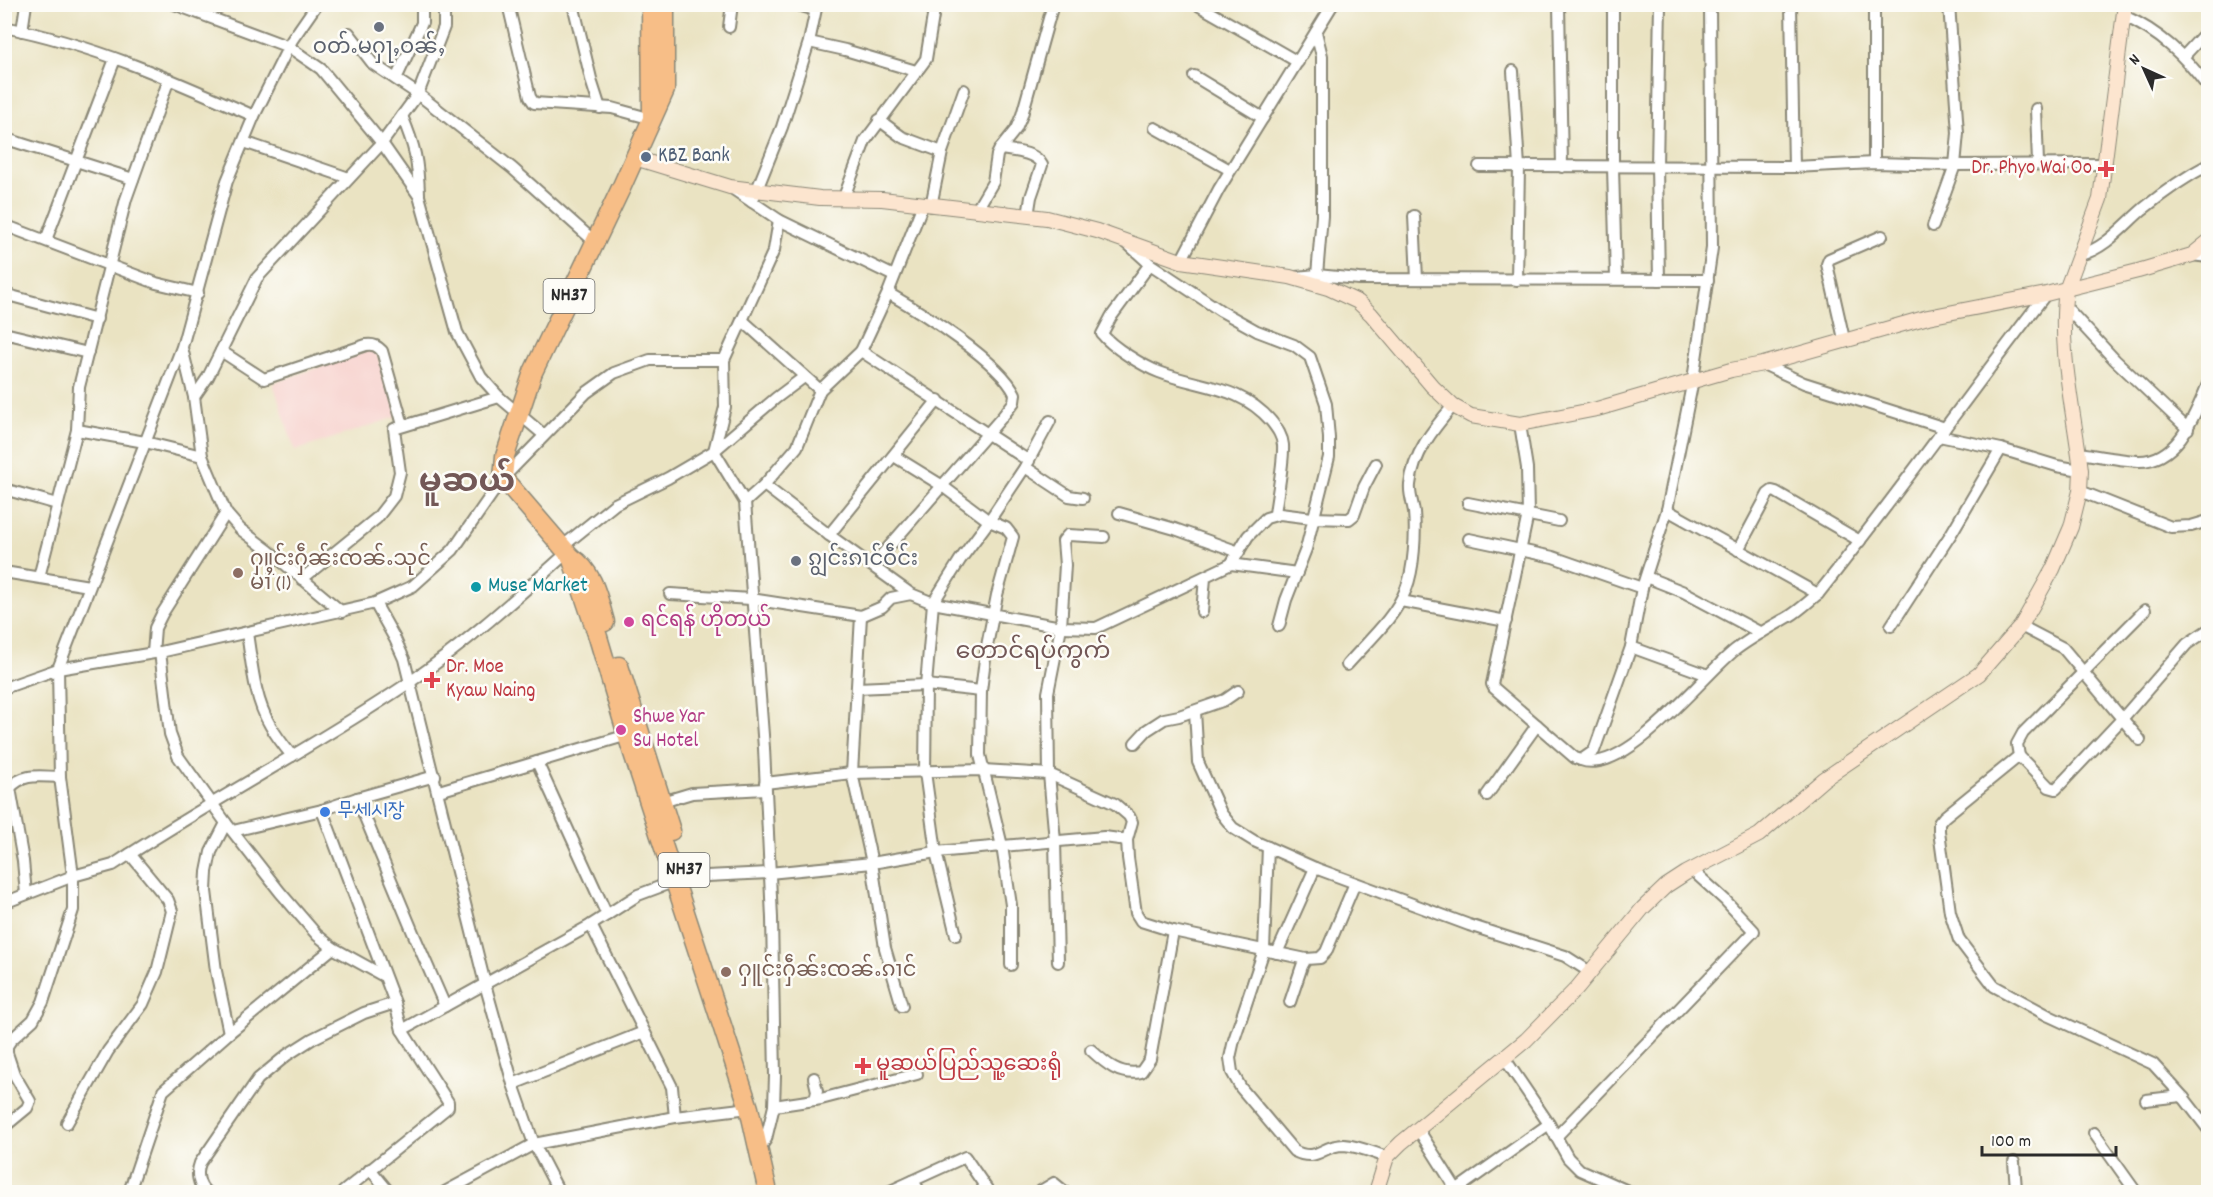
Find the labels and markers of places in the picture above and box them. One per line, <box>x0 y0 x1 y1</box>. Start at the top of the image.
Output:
marker: ဝတ်ႉမႁႃႇဝၼ်ႇ <box>372 20 386 34</box>
place label: ဝတ်ႉမႁႃႇဝၼ်ႇ <box>313 30 445 64</box>
place label: KBZ Bank <box>658 142 730 172</box>
marker: KBZ Bank <box>639 150 653 164</box>
place label: Dr. Phyo Wai Oo <box>1971 154 2092 184</box>
marker: Dr. Phyo Wai Oo <box>2097 160 2115 178</box>
place label: ႁူင်းႁဵၼ်းၸၼ်ႉသုင် မၢႆ (1) <box>250 542 431 600</box>
place label: ၵျွင်းၵၢင်ဝဵင်း <box>808 542 918 577</box>
marker: ၵျွင်းၵၢင်ဝဵင်း <box>789 554 803 568</box>
marker: ႁူင်းႁဵၼ်းၸၼ်ႉသုင် မၢႆ (1) <box>231 566 245 580</box>
place label: Muse Market <box>488 572 588 602</box>
marker: Muse Market <box>469 580 483 594</box>
place label: ရင်ရန် ဟိုတယ် <box>641 603 771 637</box>
marker: ရင်ရန် ဟိုတယ် <box>622 615 636 629</box>
place label: Dr. Moe Kyaw Naing <box>446 653 535 707</box>
marker: Dr. Moe Kyaw Naing <box>423 671 441 689</box>
place label: Shwe Yar Su Hotel <box>633 703 705 757</box>
marker: Shwe Yar Su Hotel <box>614 723 628 737</box>
place label: 무세시장 <box>337 797 405 827</box>
marker: 무세시장 <box>318 805 332 819</box>
place label: ႁူင်းႁဵၼ်းၸၼ်ႉၵၢင် <box>738 953 916 987</box>
marker: ႁူင်းႁဵၼ်းၸၼ်ႉၵၢင် <box>719 965 733 979</box>
place label: မူဆယ်ပြည်သူ့ဆေးရုံ <box>876 1047 1062 1081</box>
marker: မူဆယ်ပြည်သူ့ဆေးရုံ <box>854 1057 872 1075</box>

